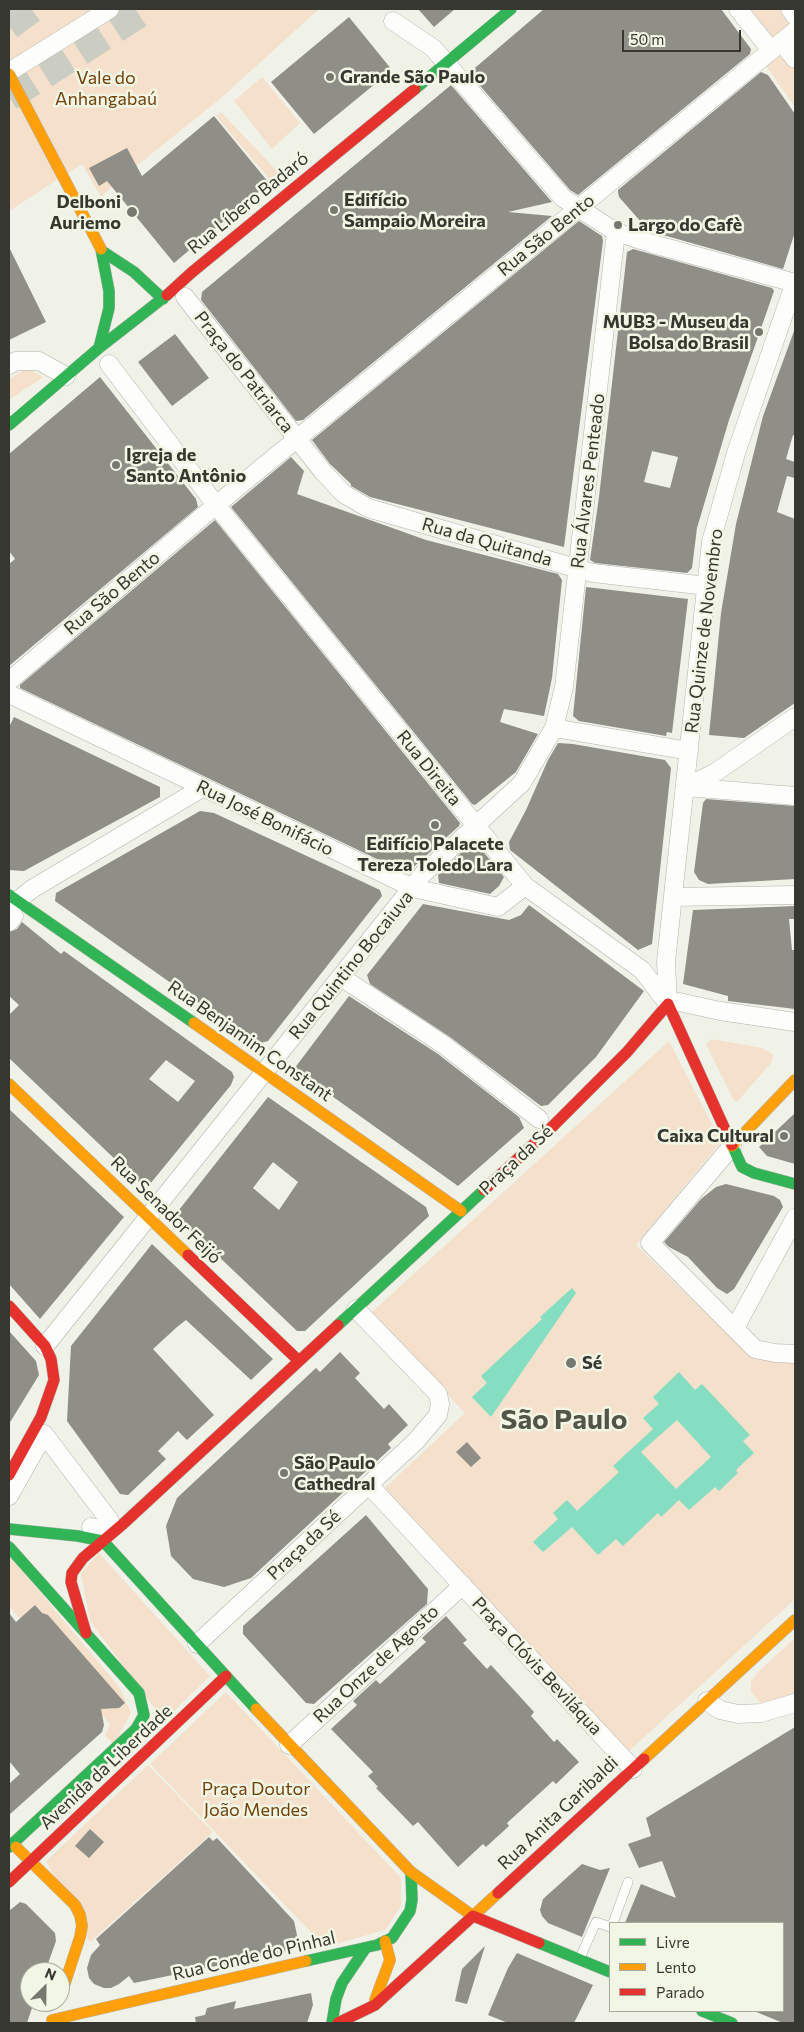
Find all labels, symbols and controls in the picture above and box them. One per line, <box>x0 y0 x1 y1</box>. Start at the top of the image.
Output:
scale bar <box>624 20 743 52</box>
text: 50 m <box>630 30 664 48</box>
place label: Grande São Paulo <box>340 66 485 88</box>
park label: Vale do Anhangabaú <box>55 67 157 110</box>
marker: Grande São Paulo <box>324 71 336 83</box>
street label: Rua Líbero Badaró <box>183 148 313 258</box>
place label: Edifício Sampaio Moreira <box>344 189 486 232</box>
street label: Rua São Bento <box>493 189 599 281</box>
place label: Delboni Auriemo <box>50 191 121 233</box>
marker: Edifício Sampaio Moreira <box>328 204 340 216</box>
marker: Delboni Auriemo <box>125 205 139 219</box>
place label: Largo do Cafè <box>628 214 742 236</box>
marker: Largo do Cafè <box>612 219 624 231</box>
street label: Praça do Patriarca <box>190 307 298 437</box>
place label: MUB3 - Museu da Bolsa do Brasil <box>603 311 749 354</box>
marker: MUB3 - Museu da Bolsa do Brasil <box>753 326 765 338</box>
street label: Rua Álvares Penteado <box>567 392 609 570</box>
place label: Igreja de Santo Antônio <box>126 444 246 486</box>
marker: Igreja de Santo Antônio <box>110 459 122 471</box>
street label: Rua da Quitanda <box>419 513 555 571</box>
street label: Rua Quinze de Novembro <box>681 527 727 735</box>
street label: Rua São Bento <box>60 547 164 639</box>
street label: Rua Direita <box>392 726 466 810</box>
street label: Rua José Bonifácio <box>193 775 337 861</box>
marker: Edifício Palacete Tereza Toledo Lara <box>429 819 441 831</box>
place label: Edifício Palacete Tereza Toledo Lara <box>357 833 513 876</box>
street label: Rua Quintino Bocaiuva <box>284 886 418 1044</box>
street label: Rua Benjamim Constant <box>164 976 336 1106</box>
street label: Praça da Sé <box>475 1120 557 1200</box>
place label: Caixa Cultural <box>657 1125 774 1147</box>
marker: Caixa Cultural <box>778 1130 790 1142</box>
street label: Rua Senador Feijó <box>106 1152 226 1268</box>
place label: Sé <box>582 1352 602 1374</box>
marker: Sé <box>564 1356 578 1370</box>
district label: São Paulo <box>501 1403 627 1437</box>
place label: São Paulo Cathedral <box>294 1452 375 1495</box>
marker: São Paulo Cathedral <box>278 1467 290 1479</box>
street label: Praça da Sé <box>263 1505 345 1585</box>
street label: Praça Clóvis Beviláqua <box>467 1592 607 1740</box>
street label: Rua Onze de Agosto <box>309 1600 443 1728</box>
street label: Avenida da Liberdade <box>35 1700 177 1834</box>
street label: Rua Anita Garibaldi <box>493 1752 623 1874</box>
park label: Praça Doutor João Mendes <box>202 1778 310 1820</box>
legend <box>609 1922 784 2012</box>
street label: Rua Conde do Pinhal <box>170 1927 338 1985</box>
text: Livre <box>656 1933 690 1951</box>
text: Lento <box>656 1958 696 1976</box>
north arrow <box>20 1962 70 2012</box>
text: N <box>43 1964 59 1984</box>
text: Parado <box>656 1983 705 2001</box>

